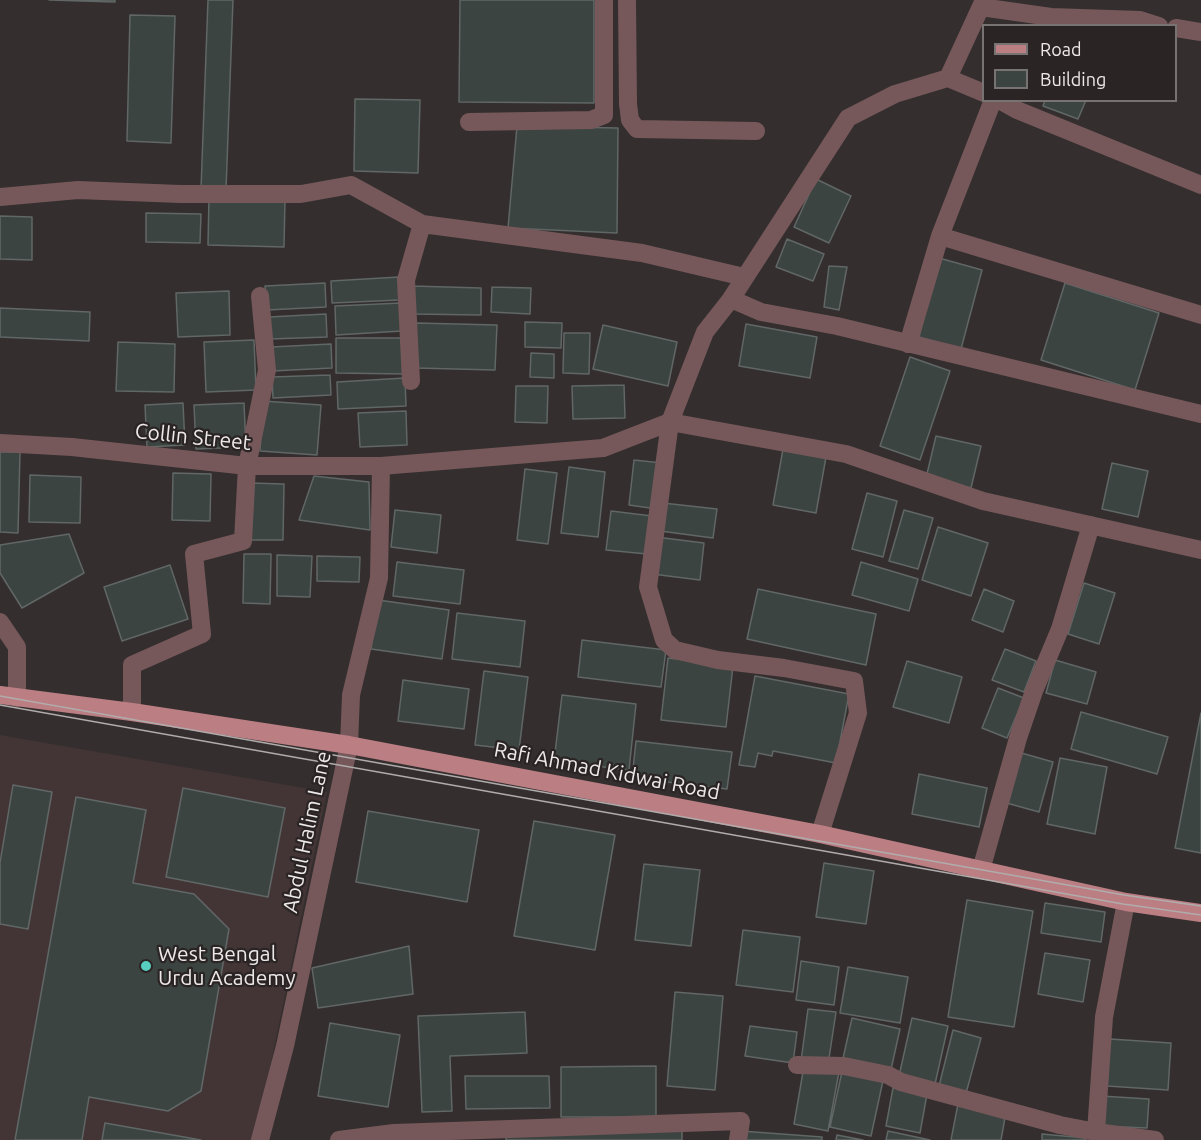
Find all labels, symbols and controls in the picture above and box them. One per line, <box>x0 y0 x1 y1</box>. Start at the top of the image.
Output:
legend <box>982 24 1177 102</box>
text: Road <box>1040 39 1082 59</box>
text: Building <box>1040 69 1106 89</box>
street label: Collin Street <box>134 418 252 456</box>
street label: Rafi Ahmad Kidwai Road <box>492 737 722 805</box>
street label: Abdul Halim Lane <box>278 749 336 915</box>
place label: West Bengal Urdu Academy <box>158 941 296 991</box>
marker: West Bengal Urdu Academy <box>139 959 153 973</box>

